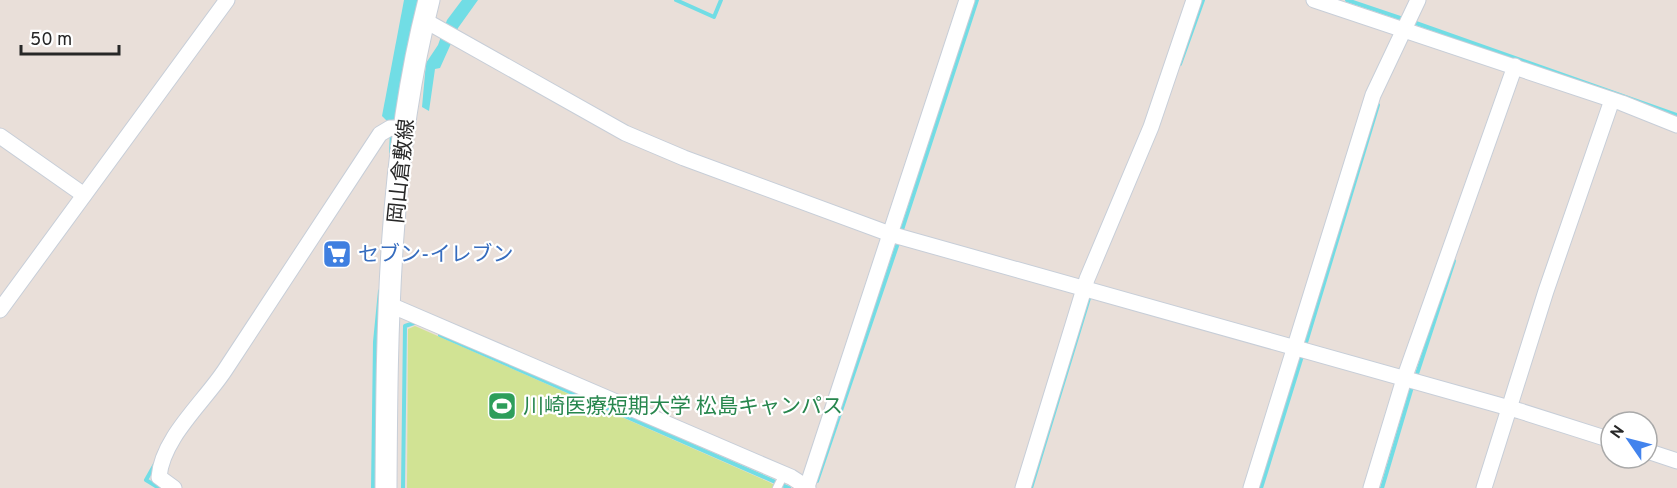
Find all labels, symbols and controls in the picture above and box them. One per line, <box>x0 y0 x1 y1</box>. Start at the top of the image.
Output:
scale bar <box>21 18 118 56</box>
text: 50 m <box>30 29 72 52</box>
street label: 岡山倉敷線 <box>384 118 421 225</box>
supermarket icon: セブン-イレブン <box>321 238 353 270</box>
place label: セブン-イレブン <box>358 242 513 269</box>
sports icon: 川崎医療短期大学 松島キャンパス <box>486 390 518 422</box>
place label: 川崎医療短期大学 松島キャンパス <box>523 394 843 421</box>
north arrow <box>1599 410 1659 470</box>
text: N <box>1607 422 1630 443</box>

